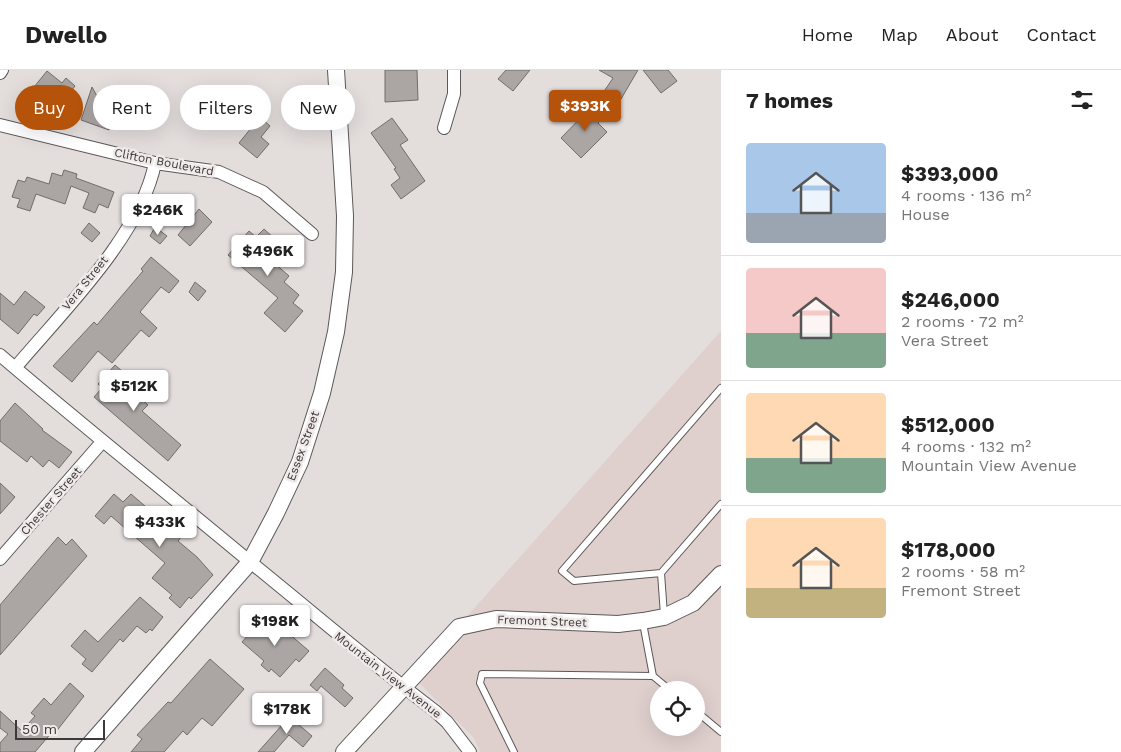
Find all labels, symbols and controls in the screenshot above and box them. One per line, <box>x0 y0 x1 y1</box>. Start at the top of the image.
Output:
text: Dwello <box>25 21 107 49</box>
text: Home <box>802 24 853 45</box>
text: Map <box>881 24 918 45</box>
text: About <box>946 24 998 45</box>
text: Contact <box>1026 24 1096 45</box>
chip: Buy <box>15 85 83 130</box>
chip: Rent <box>93 85 170 130</box>
chip: Filters <box>180 85 271 130</box>
chip: New <box>281 85 355 130</box>
icon: filters <box>1068 86 1096 114</box>
text: 7 homes <box>746 88 833 113</box>
pin: $393K <box>550 90 620 132</box>
text: $393K <box>560 96 610 115</box>
street label: Clifton Boulevard <box>113 145 215 179</box>
text: $393,000 <box>901 161 999 186</box>
icon: home <box>786 163 846 223</box>
text: 4 rooms · 136 m² <box>901 186 1031 205</box>
pin: $246K <box>123 194 193 236</box>
text: $246K <box>133 200 183 219</box>
text: House <box>901 205 950 224</box>
pin: $496K <box>233 234 303 277</box>
text: $496K <box>242 241 294 260</box>
street label: Vera Street <box>59 253 111 313</box>
text: $246,000 <box>901 287 1000 312</box>
icon: home <box>786 288 846 348</box>
text: 2 rooms · 72 m² <box>901 312 1024 331</box>
text: Vera Street <box>901 331 988 350</box>
pin: $512K <box>99 370 169 412</box>
text: $512K <box>110 376 158 395</box>
street label: Essex Street <box>284 409 322 483</box>
text: $512,000 <box>901 412 995 437</box>
icon: home <box>786 413 846 473</box>
text: 4 rooms · 132 m² <box>901 437 1031 456</box>
text: Mountain View Avenue <box>901 456 1077 475</box>
street label: Chester Street <box>18 464 84 538</box>
pin: $433K <box>125 506 195 548</box>
text: $433K <box>135 512 185 531</box>
text: $178,000 <box>901 537 996 562</box>
icon: home <box>786 538 846 598</box>
text: 2 rooms · 58 m² <box>901 562 1025 581</box>
text: Fremont Street <box>901 581 1021 600</box>
pin: $198K <box>240 604 310 647</box>
text: $198K <box>251 611 299 630</box>
street label: Fremont Street <box>497 612 587 630</box>
street label: Mountain View Avenue <box>332 629 444 721</box>
map controls <box>650 681 705 736</box>
button: locate <box>650 681 705 736</box>
pin: $178K <box>252 692 322 735</box>
text: $178K <box>263 699 311 718</box>
scale bar <box>15 717 105 740</box>
text: 50 m <box>22 721 57 737</box>

